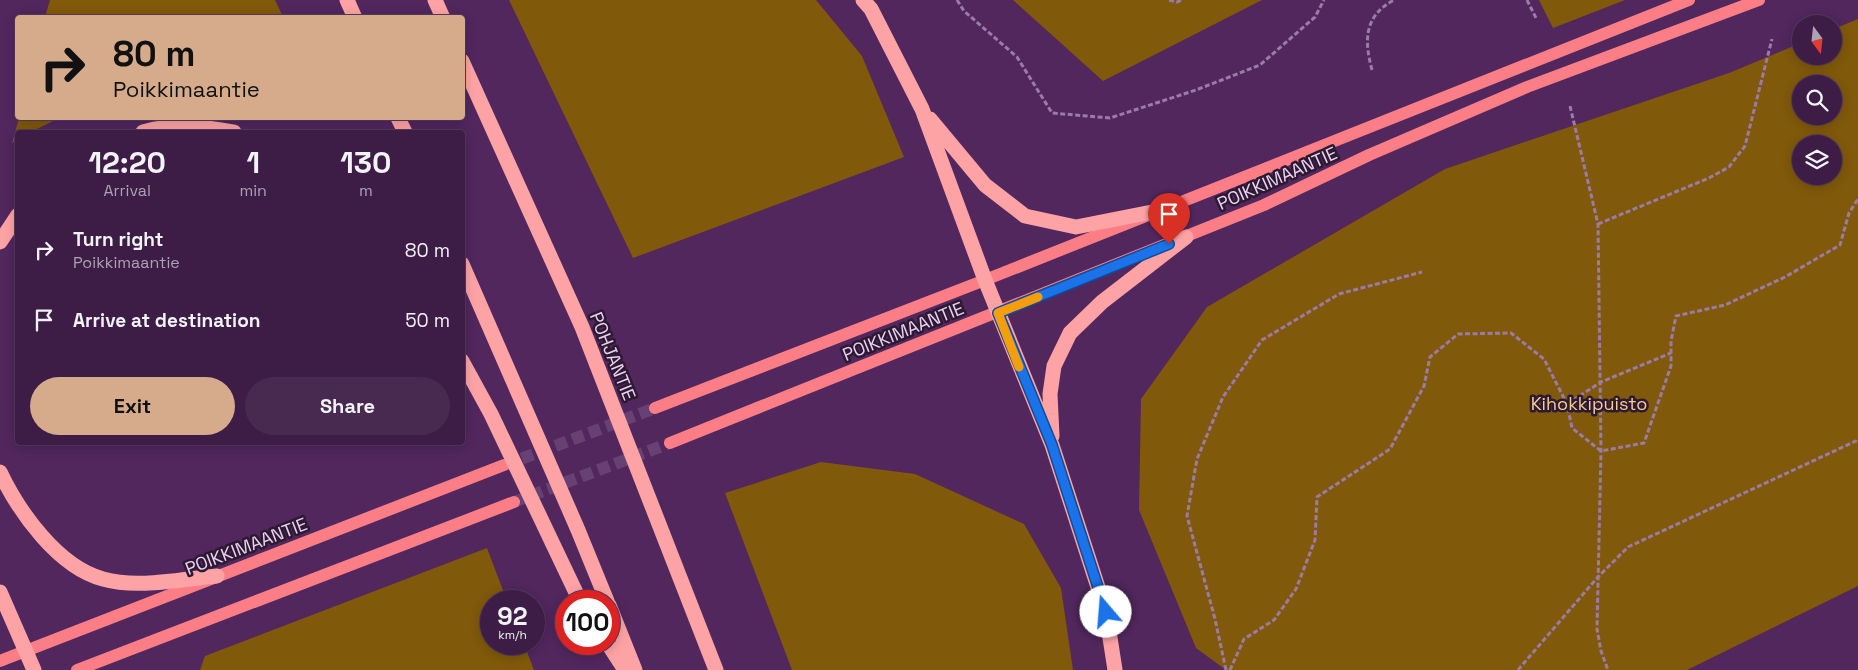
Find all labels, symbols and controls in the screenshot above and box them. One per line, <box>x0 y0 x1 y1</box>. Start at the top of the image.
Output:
north arrow <box>1792 15 1842 65</box>
map controls <box>1792 15 1842 185</box>
text: 80 m <box>113 32 195 76</box>
icon: right <box>30 35 95 100</box>
text: Poikkimaantie <box>113 75 260 103</box>
button: search <box>1792 75 1842 125</box>
button: layers <box>1792 135 1842 185</box>
street label: POIKKIMAANTIE <box>1213 141 1341 215</box>
text: 12:20 <box>88 143 166 182</box>
text: 1 <box>246 143 260 182</box>
text: 130 <box>340 143 392 182</box>
text: Arrival <box>103 180 151 201</box>
text: min <box>239 180 267 201</box>
text: m <box>359 180 373 201</box>
pin <box>1148 193 1190 244</box>
icon: arrive <box>1155 200 1183 228</box>
text: Turn right <box>73 227 163 252</box>
icon: right <box>30 236 58 264</box>
text: 80 m <box>405 238 450 263</box>
text: Poikkimaantie <box>73 252 180 273</box>
street label: POIKKIMAANTIE <box>839 296 967 366</box>
icon: arrive <box>30 306 58 334</box>
text: Arrive at destination <box>73 308 261 333</box>
text: 50 m <box>405 308 450 333</box>
street label: POHJANTIE <box>585 308 641 404</box>
button: Exit <box>30 377 235 435</box>
button: Share <box>245 377 450 435</box>
park label: Kihokkipuisto <box>1531 392 1647 415</box>
street label: POIKKIMAANTIE <box>182 512 310 580</box>
position arrow <box>1079 585 1131 637</box>
speed limit sign: 100 <box>555 590 620 655</box>
text: 92 <box>497 600 528 632</box>
text: km/h <box>498 627 527 643</box>

